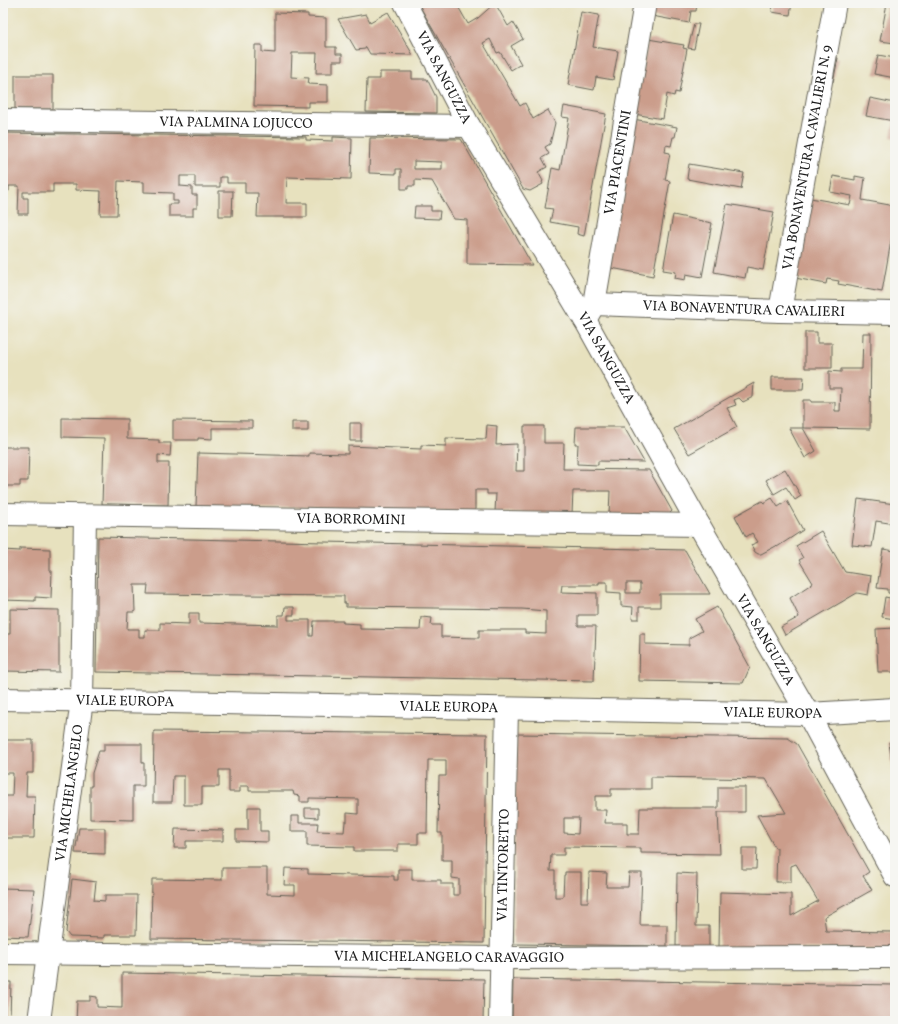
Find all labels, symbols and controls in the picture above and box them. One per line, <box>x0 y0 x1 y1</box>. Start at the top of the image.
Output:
street label: VIA SANGUZZA <box>412 28 476 127</box>
street label: VIA BONAVENTURA CAVALIERI N. 9 <box>778 44 837 271</box>
street label: VIA PIACENTINI <box>600 108 636 216</box>
street label: VIA PALMINA LOJUCCO <box>159 113 313 133</box>
street label: VIA BONAVENTURA CAVALIERI <box>642 296 845 322</box>
street label: VIA SANGUZZA <box>573 308 639 407</box>
street label: VIA BORROMINI <box>296 509 406 530</box>
street label: VIA SANGUZZA <box>731 591 799 689</box>
street label: VIALE EUROPA <box>76 691 175 712</box>
street label: VIALE EUROPA <box>400 697 498 718</box>
street label: VIALE EUROPA <box>723 703 823 724</box>
street label: VIA MICHELANGELO <box>51 723 88 863</box>
street label: VIA TINTORETTO <box>493 809 514 922</box>
street label: VIA MICHELANGELO CARAVAGGIO <box>334 947 564 968</box>

